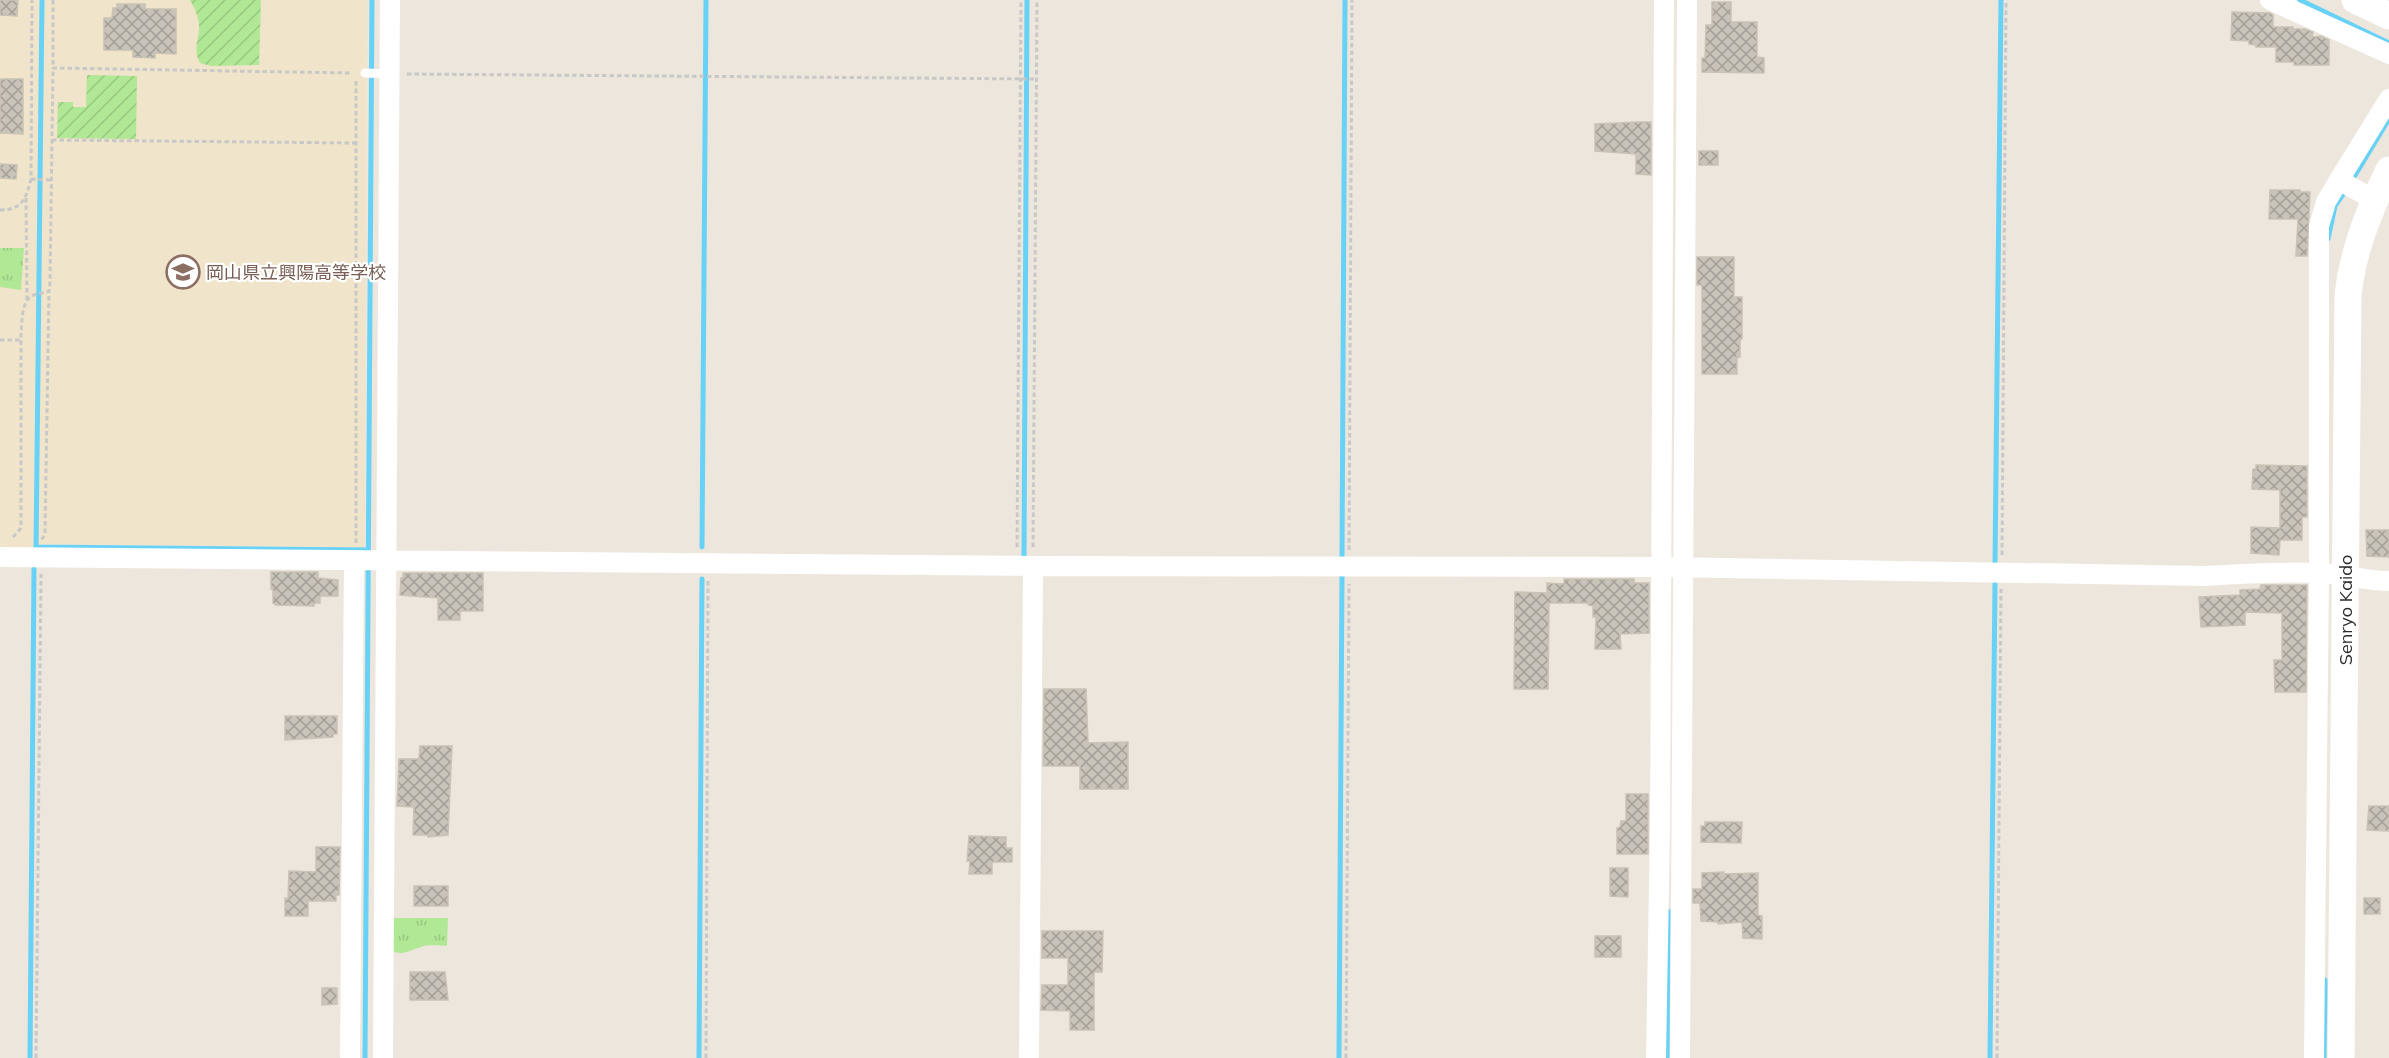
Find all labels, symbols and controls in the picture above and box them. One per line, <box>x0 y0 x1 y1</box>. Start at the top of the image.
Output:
school or university icon: 岡山県立興陽高等学校 <box>165 254 201 290</box>
place label: 岡山県立興陽高等学校 <box>206 261 386 284</box>
street label: Senryo Kaido <box>2334 555 2357 665</box>

